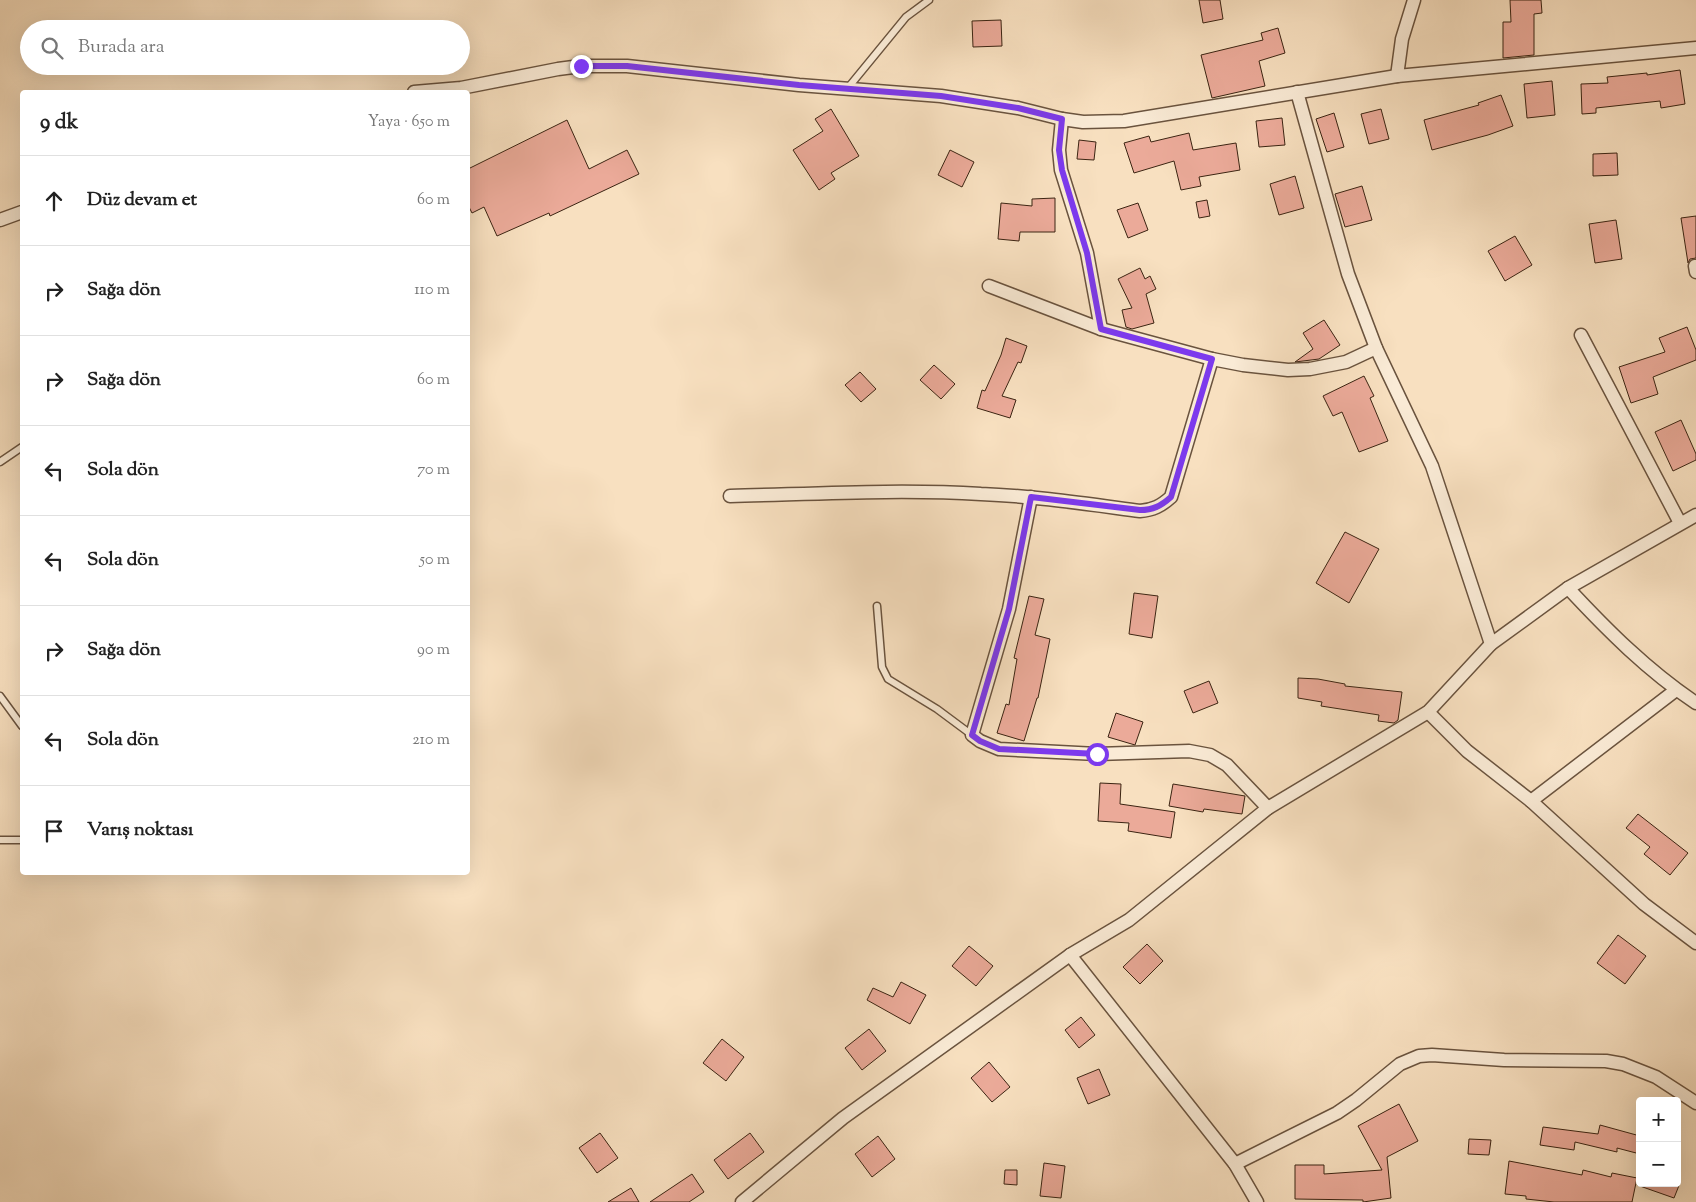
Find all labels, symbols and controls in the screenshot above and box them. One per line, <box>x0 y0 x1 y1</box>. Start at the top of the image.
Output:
search box <box>20 20 470 75</box>
icon: search <box>38 34 66 62</box>
text: Burada ara <box>78 34 164 61</box>
route end <box>570 55 593 78</box>
text: 9 dk <box>40 108 78 138</box>
text: Yaya · 650 m <box>368 111 450 134</box>
icon: ahead <box>40 187 68 215</box>
text: Düz devam et <box>87 187 197 214</box>
text: 60 m <box>417 189 450 212</box>
icon: right <box>40 277 68 305</box>
text: Sağa dön <box>87 277 161 304</box>
text: 110 m <box>414 279 450 302</box>
icon: right <box>40 367 68 395</box>
text: Sağa dön <box>87 367 161 394</box>
text: 60 m <box>417 369 450 392</box>
icon: left <box>40 457 68 485</box>
text: Sola dön <box>87 457 159 484</box>
text: 70 m <box>417 459 450 482</box>
icon: left <box>40 547 68 575</box>
text: Sola dön <box>87 547 159 574</box>
text: 50 m <box>419 549 450 572</box>
icon: right <box>40 637 68 665</box>
text: Sağa dön <box>87 637 161 664</box>
text: 90 m <box>417 639 450 662</box>
icon: left <box>40 727 68 755</box>
text: Sola dön <box>87 727 159 754</box>
text: 210 m <box>412 729 450 752</box>
route start <box>1086 743 1109 766</box>
icon: arrive <box>40 817 68 845</box>
text: Varış noktası <box>87 817 193 844</box>
map controls <box>1636 1097 1681 1187</box>
button: + <box>1636 1097 1681 1142</box>
button: − <box>1636 1142 1681 1187</box>

